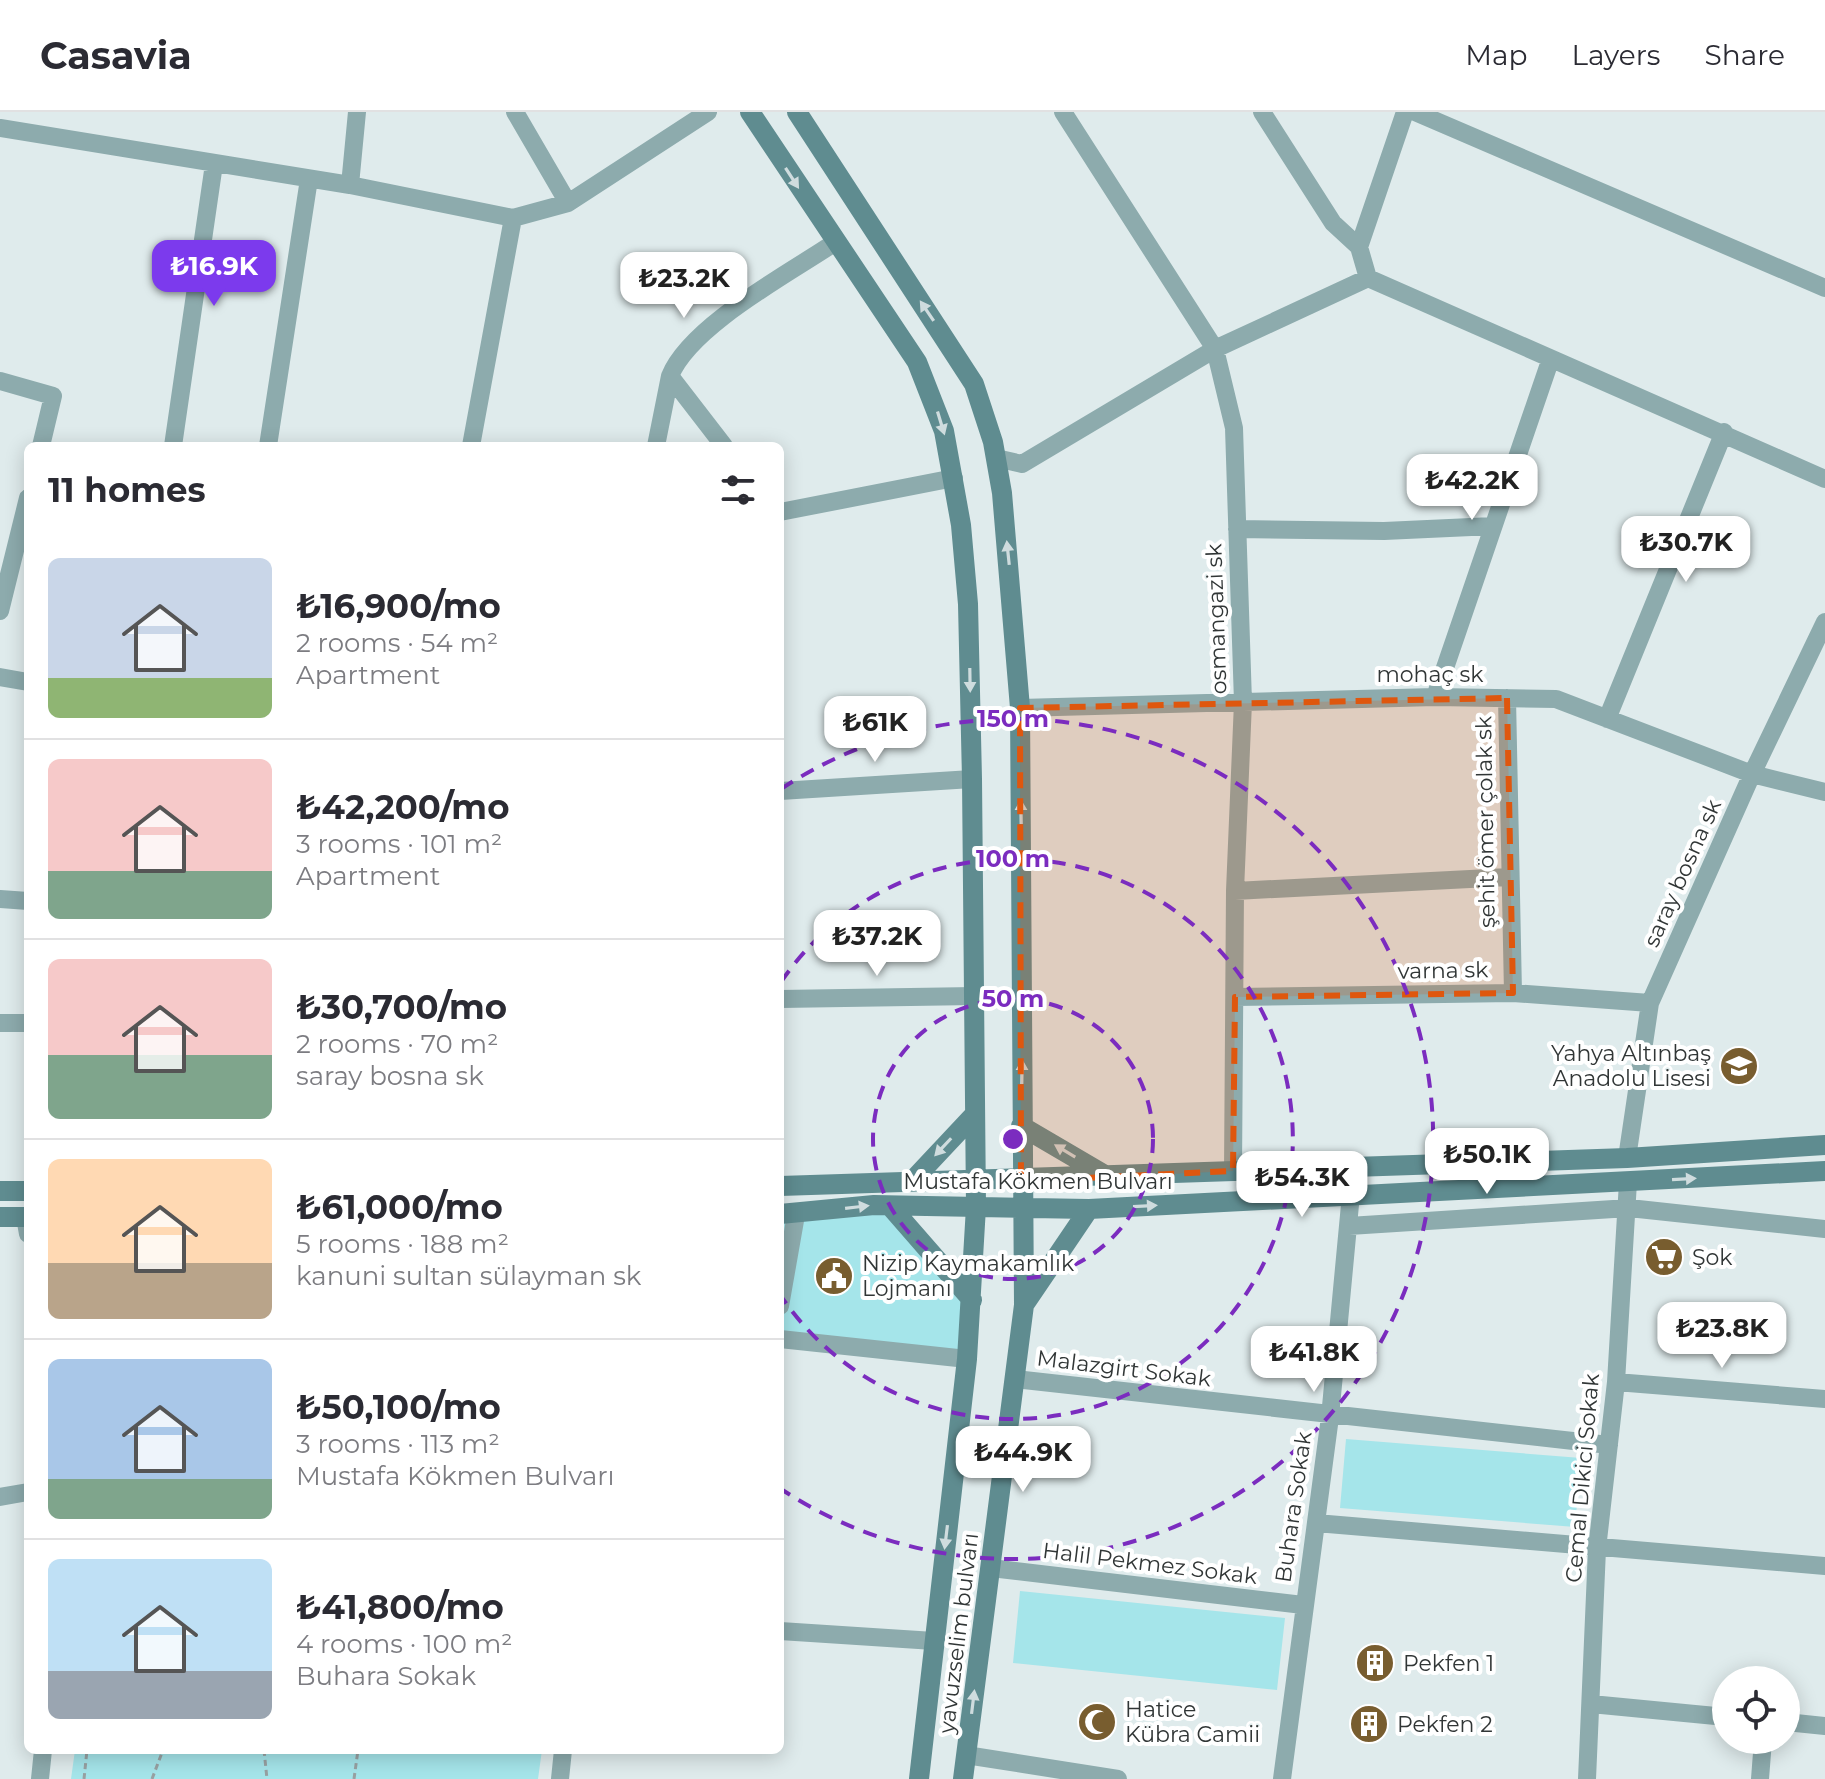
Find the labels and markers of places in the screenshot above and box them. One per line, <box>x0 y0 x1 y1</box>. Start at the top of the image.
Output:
pin: ₺16.9K <box>149 240 279 308</box>
pin: ₺23.2K <box>619 252 749 320</box>
pin: ₺42.2K <box>1407 454 1537 522</box>
pin: ₺30.7K <box>1621 516 1751 584</box>
pin: ₺61K <box>828 696 922 764</box>
pin: ₺37.2K <box>812 910 942 978</box>
place label: Yahya Altınbaş Anadolu Lisesi <box>1551 1040 1711 1092</box>
school or university icon: Yahya Altınbaş Anadolu Lisesi <box>1718 1045 1760 1087</box>
centre of rings <box>999 1125 1027 1153</box>
pin: ₺50.1K <box>1422 1128 1552 1196</box>
pin: ₺54.3K <box>1237 1151 1367 1219</box>
supermarket icon: Şok <box>1643 1236 1685 1278</box>
place label: Şok <box>1692 1244 1733 1271</box>
place label: Nizip Kaymakamlık Lojmanı <box>862 1250 1075 1302</box>
public building icon: Nizip Kaymakamlık Lojmanı <box>813 1255 855 1297</box>
pin: ₺23.8K <box>1657 1302 1787 1370</box>
pin: ₺41.8K <box>1249 1326 1379 1394</box>
pin: ₺44.9K <box>958 1426 1088 1494</box>
building icon: Pekfen 1 <box>1354 1642 1396 1684</box>
place label: Pekfen 1 <box>1403 1650 1494 1677</box>
place label: Hatice Kübra Camii <box>1125 1696 1260 1748</box>
mosque icon: Hatice Kübra Camii <box>1076 1701 1118 1743</box>
building icon: Pekfen 2 <box>1348 1703 1390 1745</box>
place label: Pekfen 2 <box>1397 1711 1493 1738</box>

